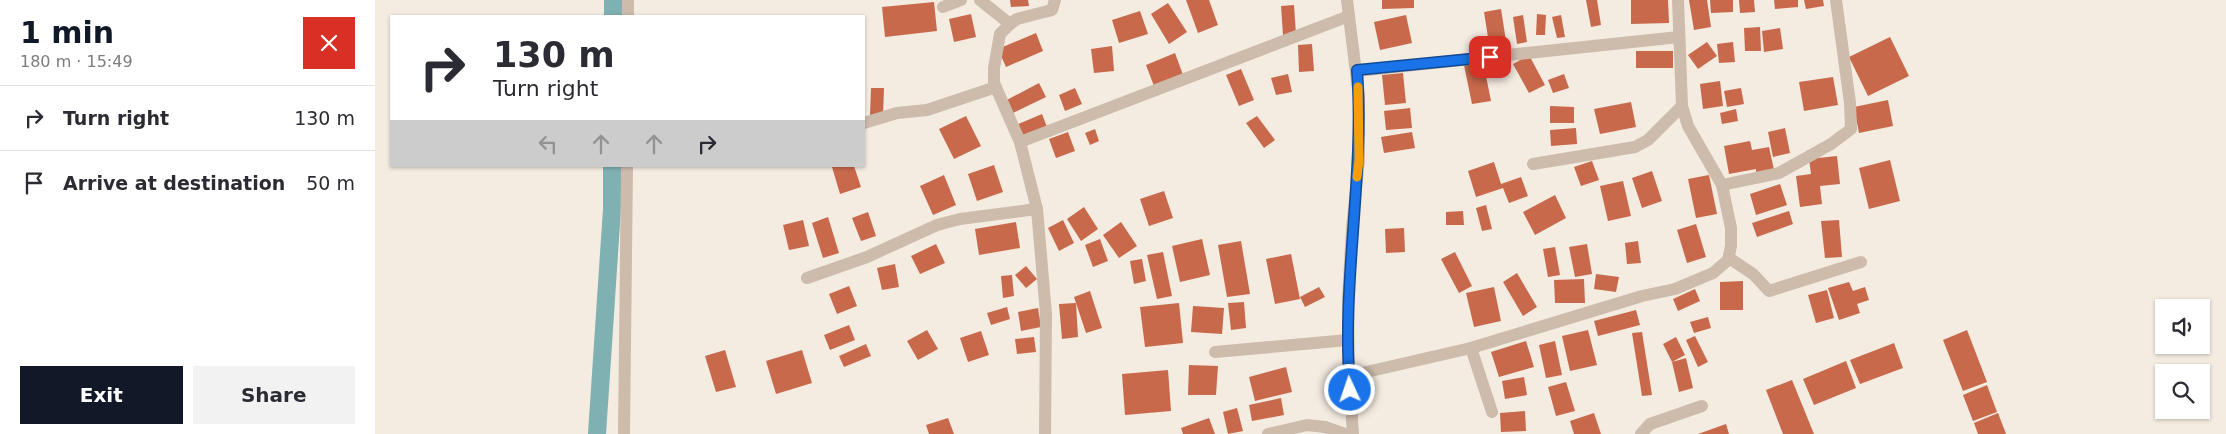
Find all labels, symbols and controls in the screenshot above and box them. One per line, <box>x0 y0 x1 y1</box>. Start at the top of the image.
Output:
text: 1 min <box>20 15 114 50</box>
button: close <box>303 17 355 69</box>
icon: right <box>410 35 475 100</box>
text: 130 m <box>493 35 615 75</box>
pin <box>1469 36 1511 78</box>
icon: arrive <box>1476 43 1504 71</box>
text: 180 m · 15:49 <box>20 52 133 71</box>
text: Turn right <box>493 76 598 101</box>
icon: right <box>20 104 48 132</box>
text: Turn right <box>63 107 169 129</box>
text: 130 m <box>294 107 355 129</box>
icon: left <box>534 130 562 158</box>
icon: ahead <box>587 130 615 158</box>
icon: ahead <box>640 130 668 158</box>
icon: right <box>693 130 721 158</box>
icon: arrive <box>20 169 48 197</box>
text: Arrive at destination <box>63 172 285 194</box>
text: 50 m <box>306 172 355 194</box>
map controls <box>2155 299 2210 419</box>
button: sound <box>2155 299 2210 354</box>
position arrow <box>1323 363 1375 415</box>
button: search <box>2155 364 2210 419</box>
button: Exit <box>20 366 183 424</box>
button: Share <box>193 366 355 424</box>

